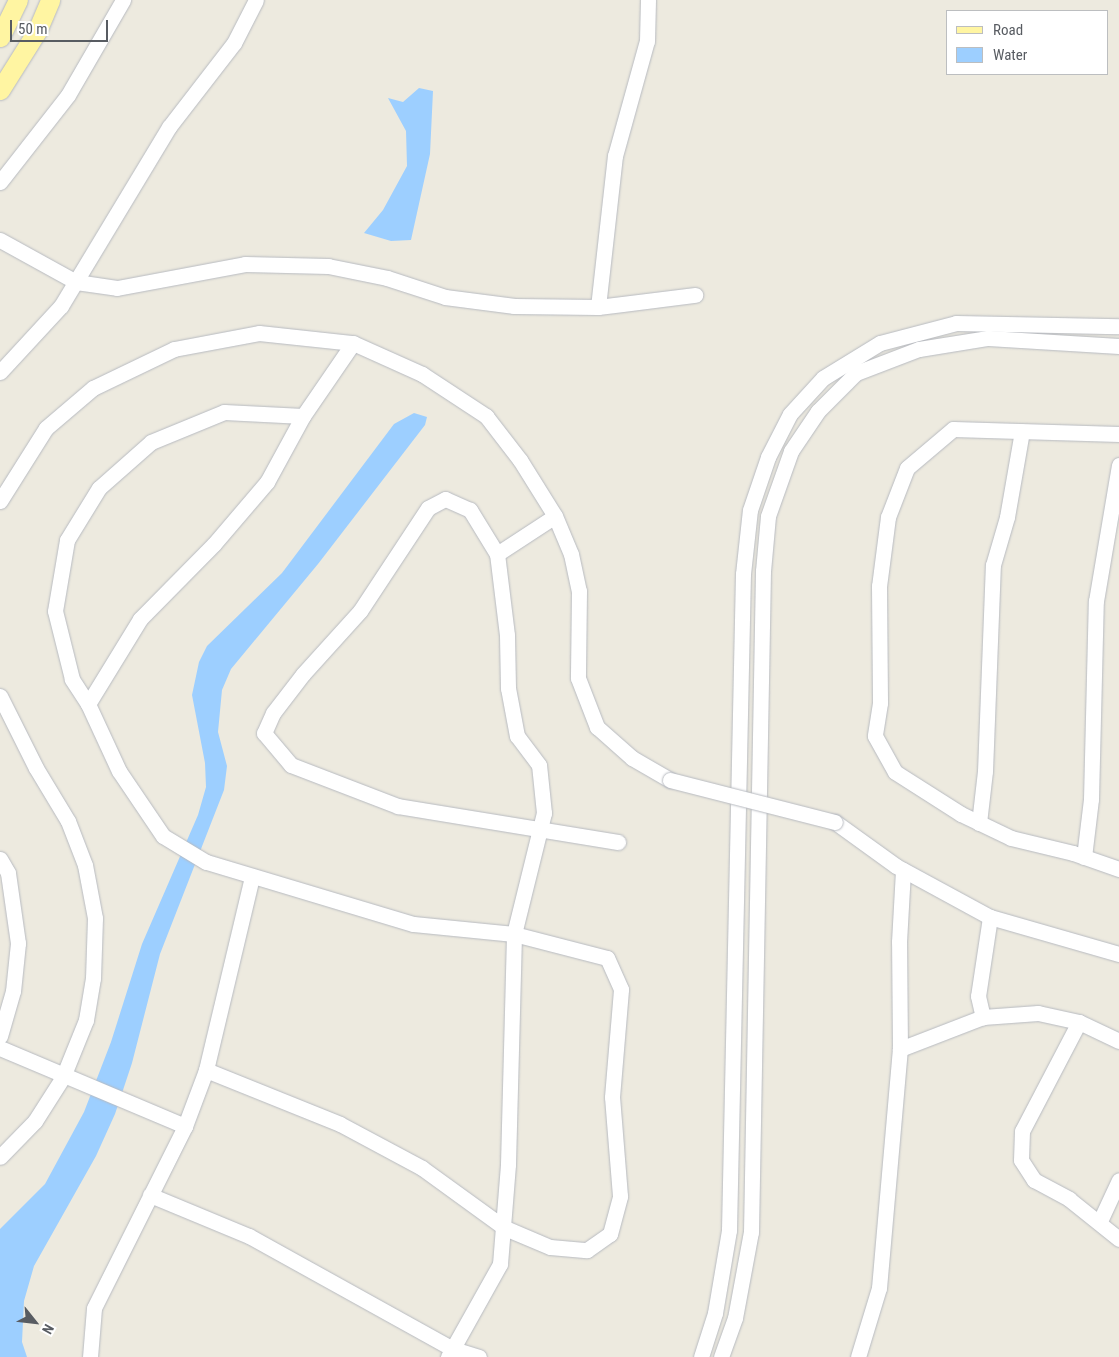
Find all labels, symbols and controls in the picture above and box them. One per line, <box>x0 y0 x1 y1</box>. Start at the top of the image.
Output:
scale bar <box>12 10 110 42</box>
legend <box>946 10 1109 75</box>
text: 50 m <box>18 20 48 38</box>
text: Road <box>993 21 1023 39</box>
text: Water <box>993 46 1027 64</box>
north arrow <box>10 1297 60 1347</box>
text: N <box>39 1322 57 1337</box>

